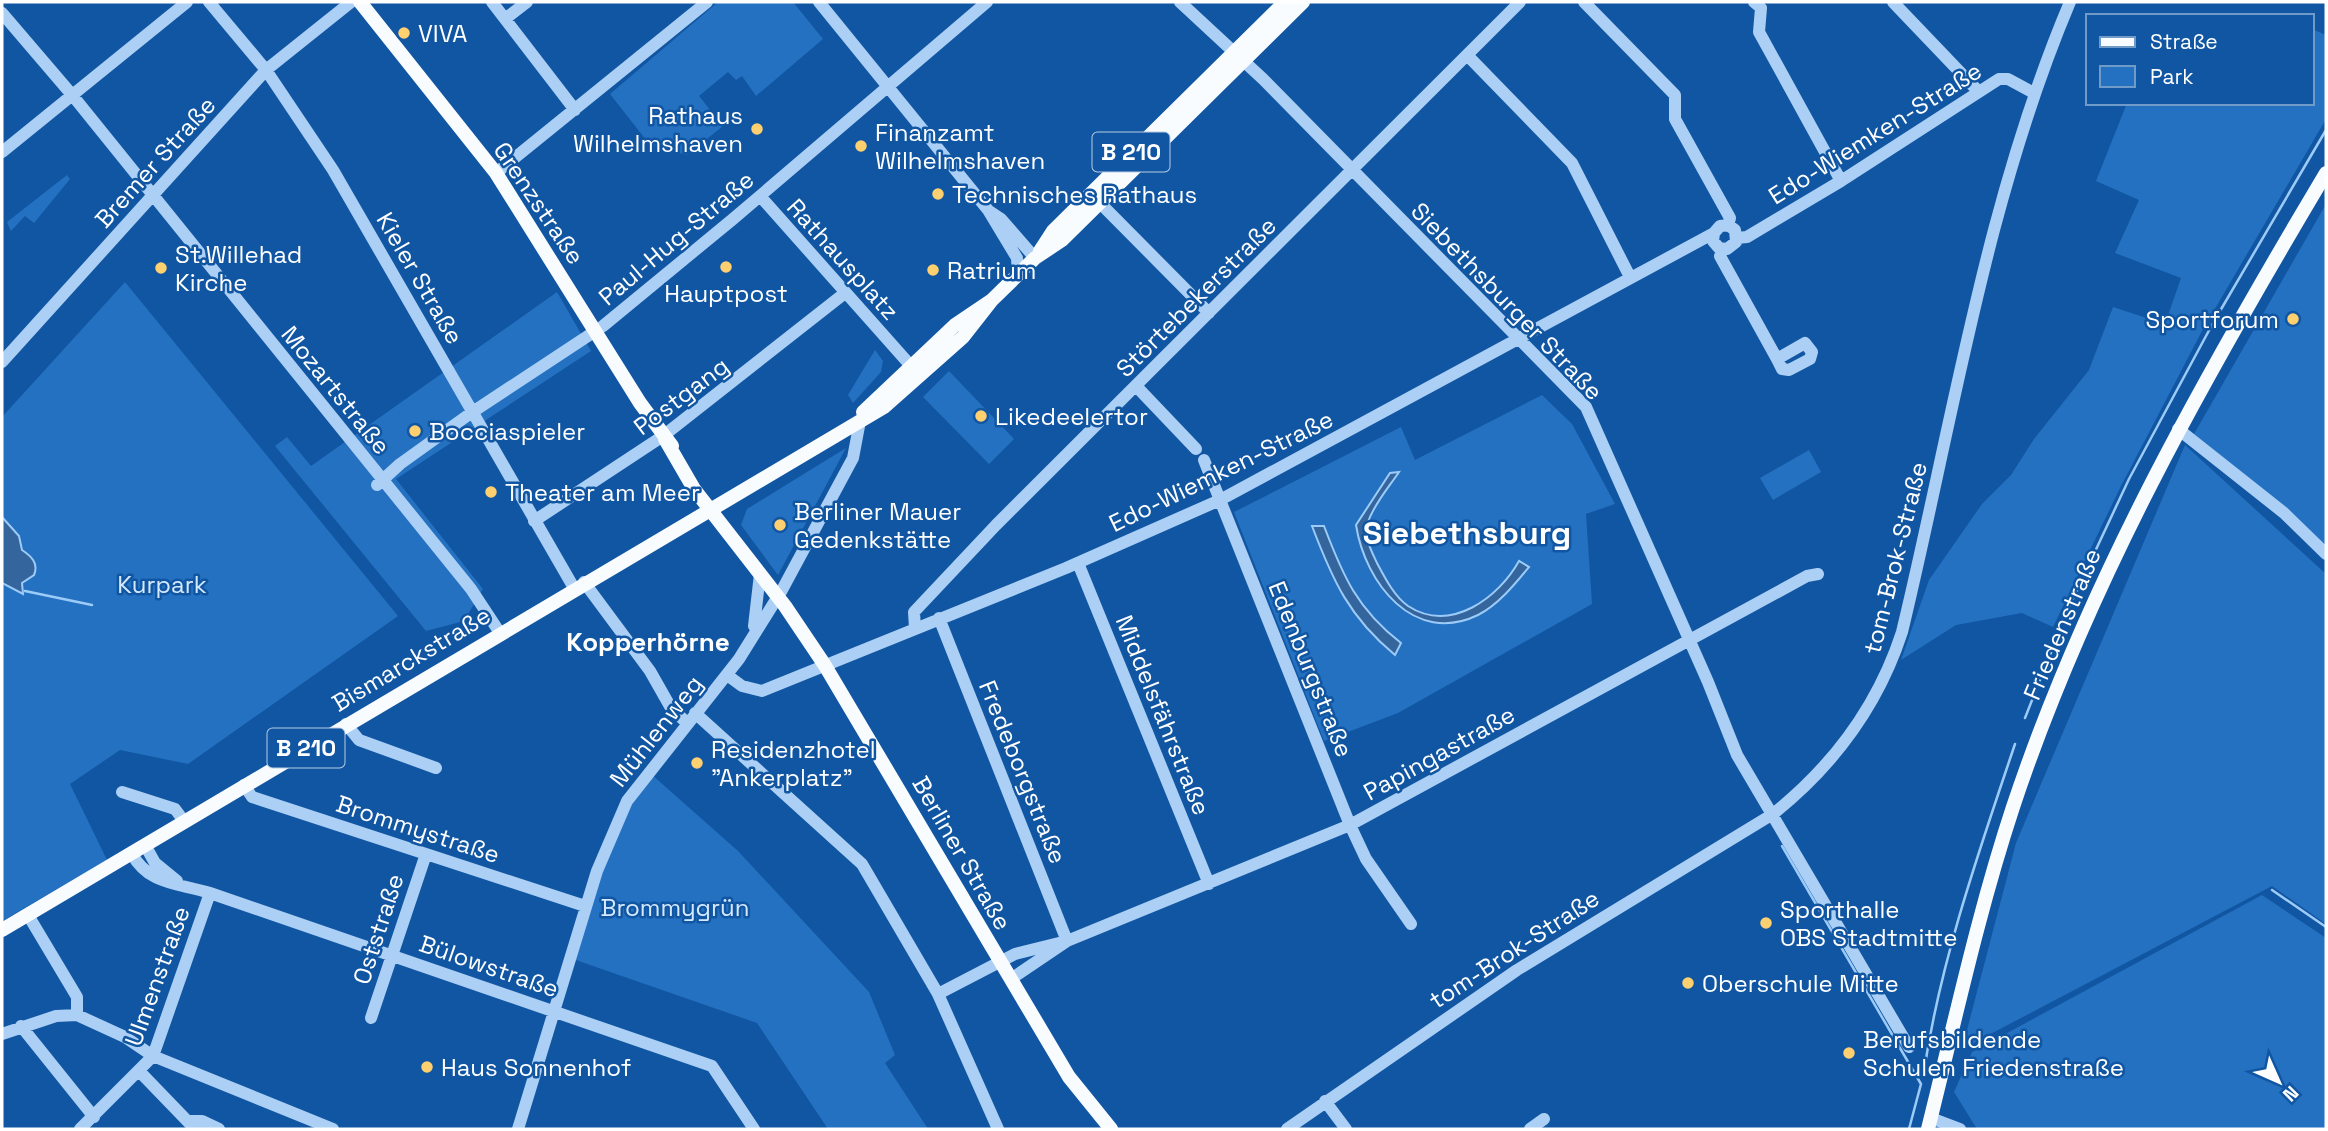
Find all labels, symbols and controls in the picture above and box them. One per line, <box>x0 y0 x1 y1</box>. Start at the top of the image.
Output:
legend <box>2086 14 2314 105</box>
place label: VIVA <box>418 18 467 49</box>
marker: VIVA <box>396 25 412 41</box>
text: Straße <box>2150 28 2218 55</box>
street label: Edo-Wiemken-Straße <box>1763 55 1987 211</box>
text: Park <box>2150 63 2194 90</box>
street label: Bremer Straße <box>88 90 222 234</box>
place label: Rathaus Wilhelmshaven <box>573 100 743 159</box>
place label: Finanzamt Wilhelmshaven <box>875 117 1045 176</box>
marker: Rathaus Wilhelmshaven <box>749 121 765 137</box>
road number: B 210 <box>1092 132 1170 172</box>
street label: Grenzstraße <box>487 136 591 270</box>
marker: Finanzamt Wilhelmshaven <box>853 138 869 154</box>
street label: Paul-Hug-Straße <box>592 164 760 312</box>
place label: Technisches Rathaus <box>952 179 1197 210</box>
marker: Technisches Rathaus <box>930 186 946 202</box>
street label: Rathausplatz <box>780 192 906 326</box>
street label: Siebethsburger Straße <box>1404 195 1610 407</box>
street label: Kieler Straße <box>370 206 470 350</box>
street label: Störtebekerstraße <box>1109 210 1283 384</box>
place label: St.Willehad Kirche <box>175 239 302 298</box>
place label: Ratrium <box>947 255 1036 286</box>
marker: Hauptpost <box>718 259 734 275</box>
marker: St.Willehad Kirche <box>153 260 169 276</box>
marker: Ratrium <box>925 262 941 278</box>
place label: Hauptpost <box>664 278 788 309</box>
place label: Sportforum <box>2145 304 2279 335</box>
marker: Sportforum <box>2285 311 2301 327</box>
street label: Mozartstraße <box>275 319 397 461</box>
street label: Postgang <box>627 350 735 442</box>
place label: Likedeelertor <box>995 401 1148 432</box>
street label: Edo-Wiemken-Straße <box>1104 403 1338 539</box>
marker: Likedeelertor <box>973 408 989 424</box>
place label: Bocciaspieler <box>429 416 585 447</box>
marker: Bocciaspieler <box>407 423 423 439</box>
street label: tom-Brok-Straße <box>1856 459 1934 657</box>
place label: Theater am Meer <box>505 477 700 508</box>
marker: Theater am Meer <box>483 484 499 500</box>
place label: Berliner Mauer Gedenkstätte <box>794 496 961 555</box>
district label: Siebethsburg <box>1363 513 1571 553</box>
marker: Berliner Mauer Gedenkstätte <box>772 517 788 533</box>
street label: Friedenstraße <box>2016 544 2108 704</box>
park label: Kurpark <box>117 569 207 600</box>
street label: Edenburgstraße <box>1262 576 1360 762</box>
street label: Bismarckstraße <box>326 599 496 719</box>
street label: Middelsfährstraße <box>1109 611 1217 819</box>
district label: Kopperhörne <box>566 625 730 659</box>
street label: Mühlenweg <box>603 669 709 793</box>
street label: Fredeborgstraße <box>972 676 1074 868</box>
street label: Papingastraße <box>1358 699 1520 807</box>
road number: B 210 <box>268 728 344 768</box>
place label: Residenzhotel "Ankerplatz" <box>711 734 876 793</box>
marker: Residenzhotel "Ankerplatz" <box>689 755 705 771</box>
street label: Berliner Straße <box>905 771 1019 935</box>
street label: Brommystraße <box>332 788 504 870</box>
street label: Oststraße <box>346 870 410 988</box>
street label: tom-Brok-Straße <box>1423 882 1605 1016</box>
park label: Brommygrün <box>601 892 749 923</box>
place label: Sporthalle OBS Stadtmitte <box>1780 894 1957 953</box>
street label: Ulmenstraße <box>117 902 197 1050</box>
marker: Sporthalle OBS Stadtmitte <box>1758 915 1774 931</box>
street label: Bülowstraße <box>415 928 563 1004</box>
place label: Oberschule Mitte <box>1702 968 1899 999</box>
marker: Oberschule Mitte <box>1680 975 1696 991</box>
place label: Berufsbildende Schulen Friedenstraße <box>1863 1024 2124 1083</box>
marker: Berufsbildende Schulen Friedenstraße <box>1841 1045 1857 1061</box>
north arrow <box>2244 1047 2314 1117</box>
place label: Haus Sonnenhof <box>441 1052 631 1083</box>
marker: Haus Sonnenhof <box>419 1059 435 1075</box>
text: N <box>2277 1080 2304 1107</box>

